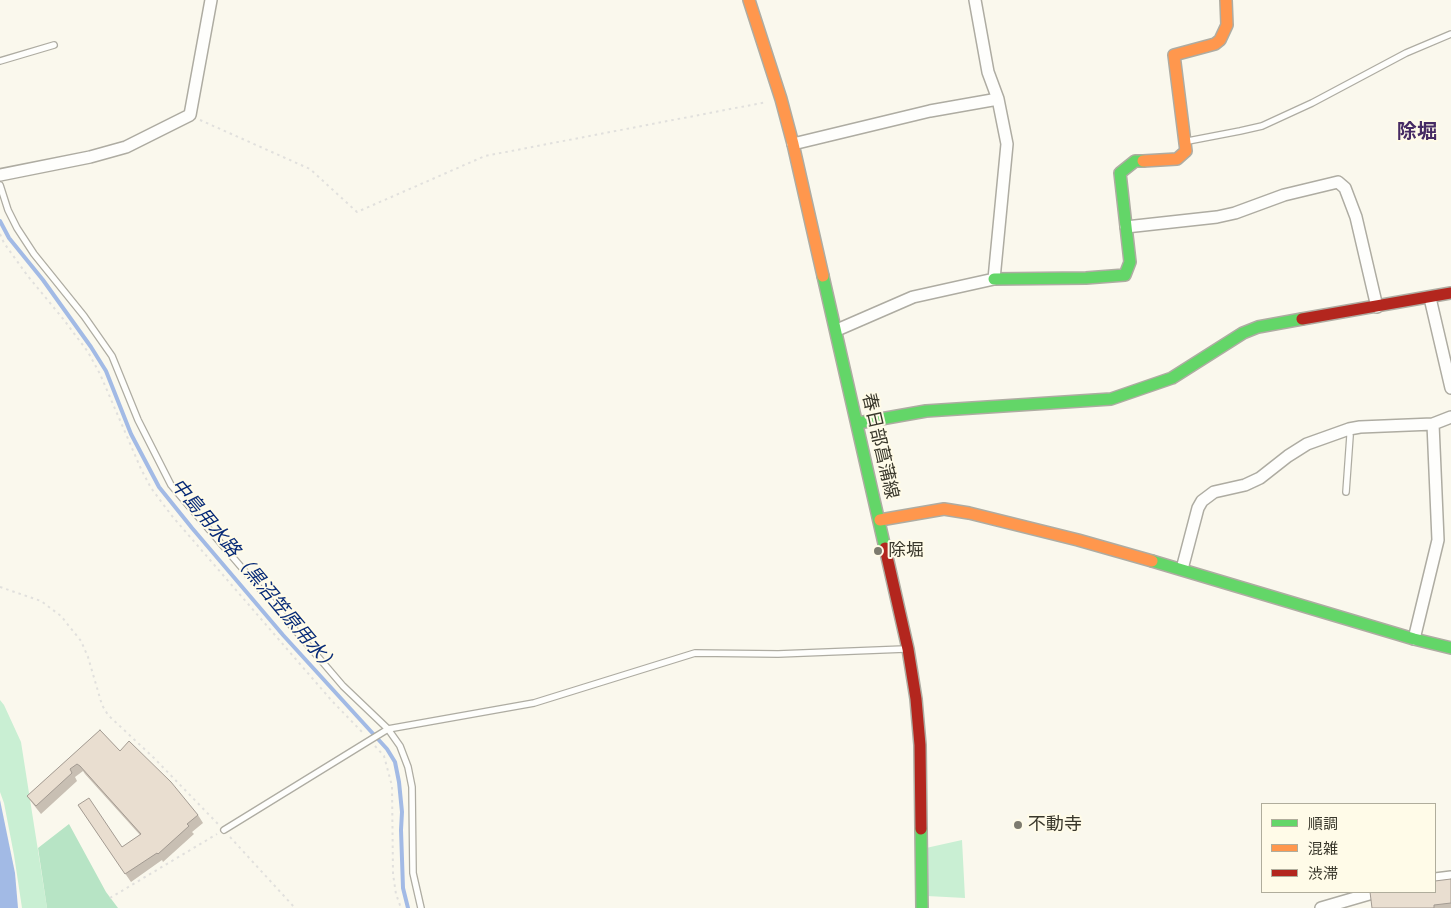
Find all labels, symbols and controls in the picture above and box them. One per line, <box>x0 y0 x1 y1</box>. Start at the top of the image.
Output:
district label: 除堀 <box>1397 120 1437 144</box>
street label: 春日部菖蒲線 <box>857 391 903 501</box>
water label: 中島用水路（黒沼笠原用水） <box>166 474 342 678</box>
place label: 除堀 <box>888 540 924 562</box>
marker: 除堀 <box>872 545 884 557</box>
legend <box>1261 803 1436 893</box>
text: 順調 <box>1308 811 1338 834</box>
place label: 不動寺 <box>1028 814 1082 836</box>
marker: 不動寺 <box>1012 819 1024 831</box>
text: 混雑 <box>1308 836 1338 859</box>
text: 渋滞 <box>1308 861 1338 884</box>

